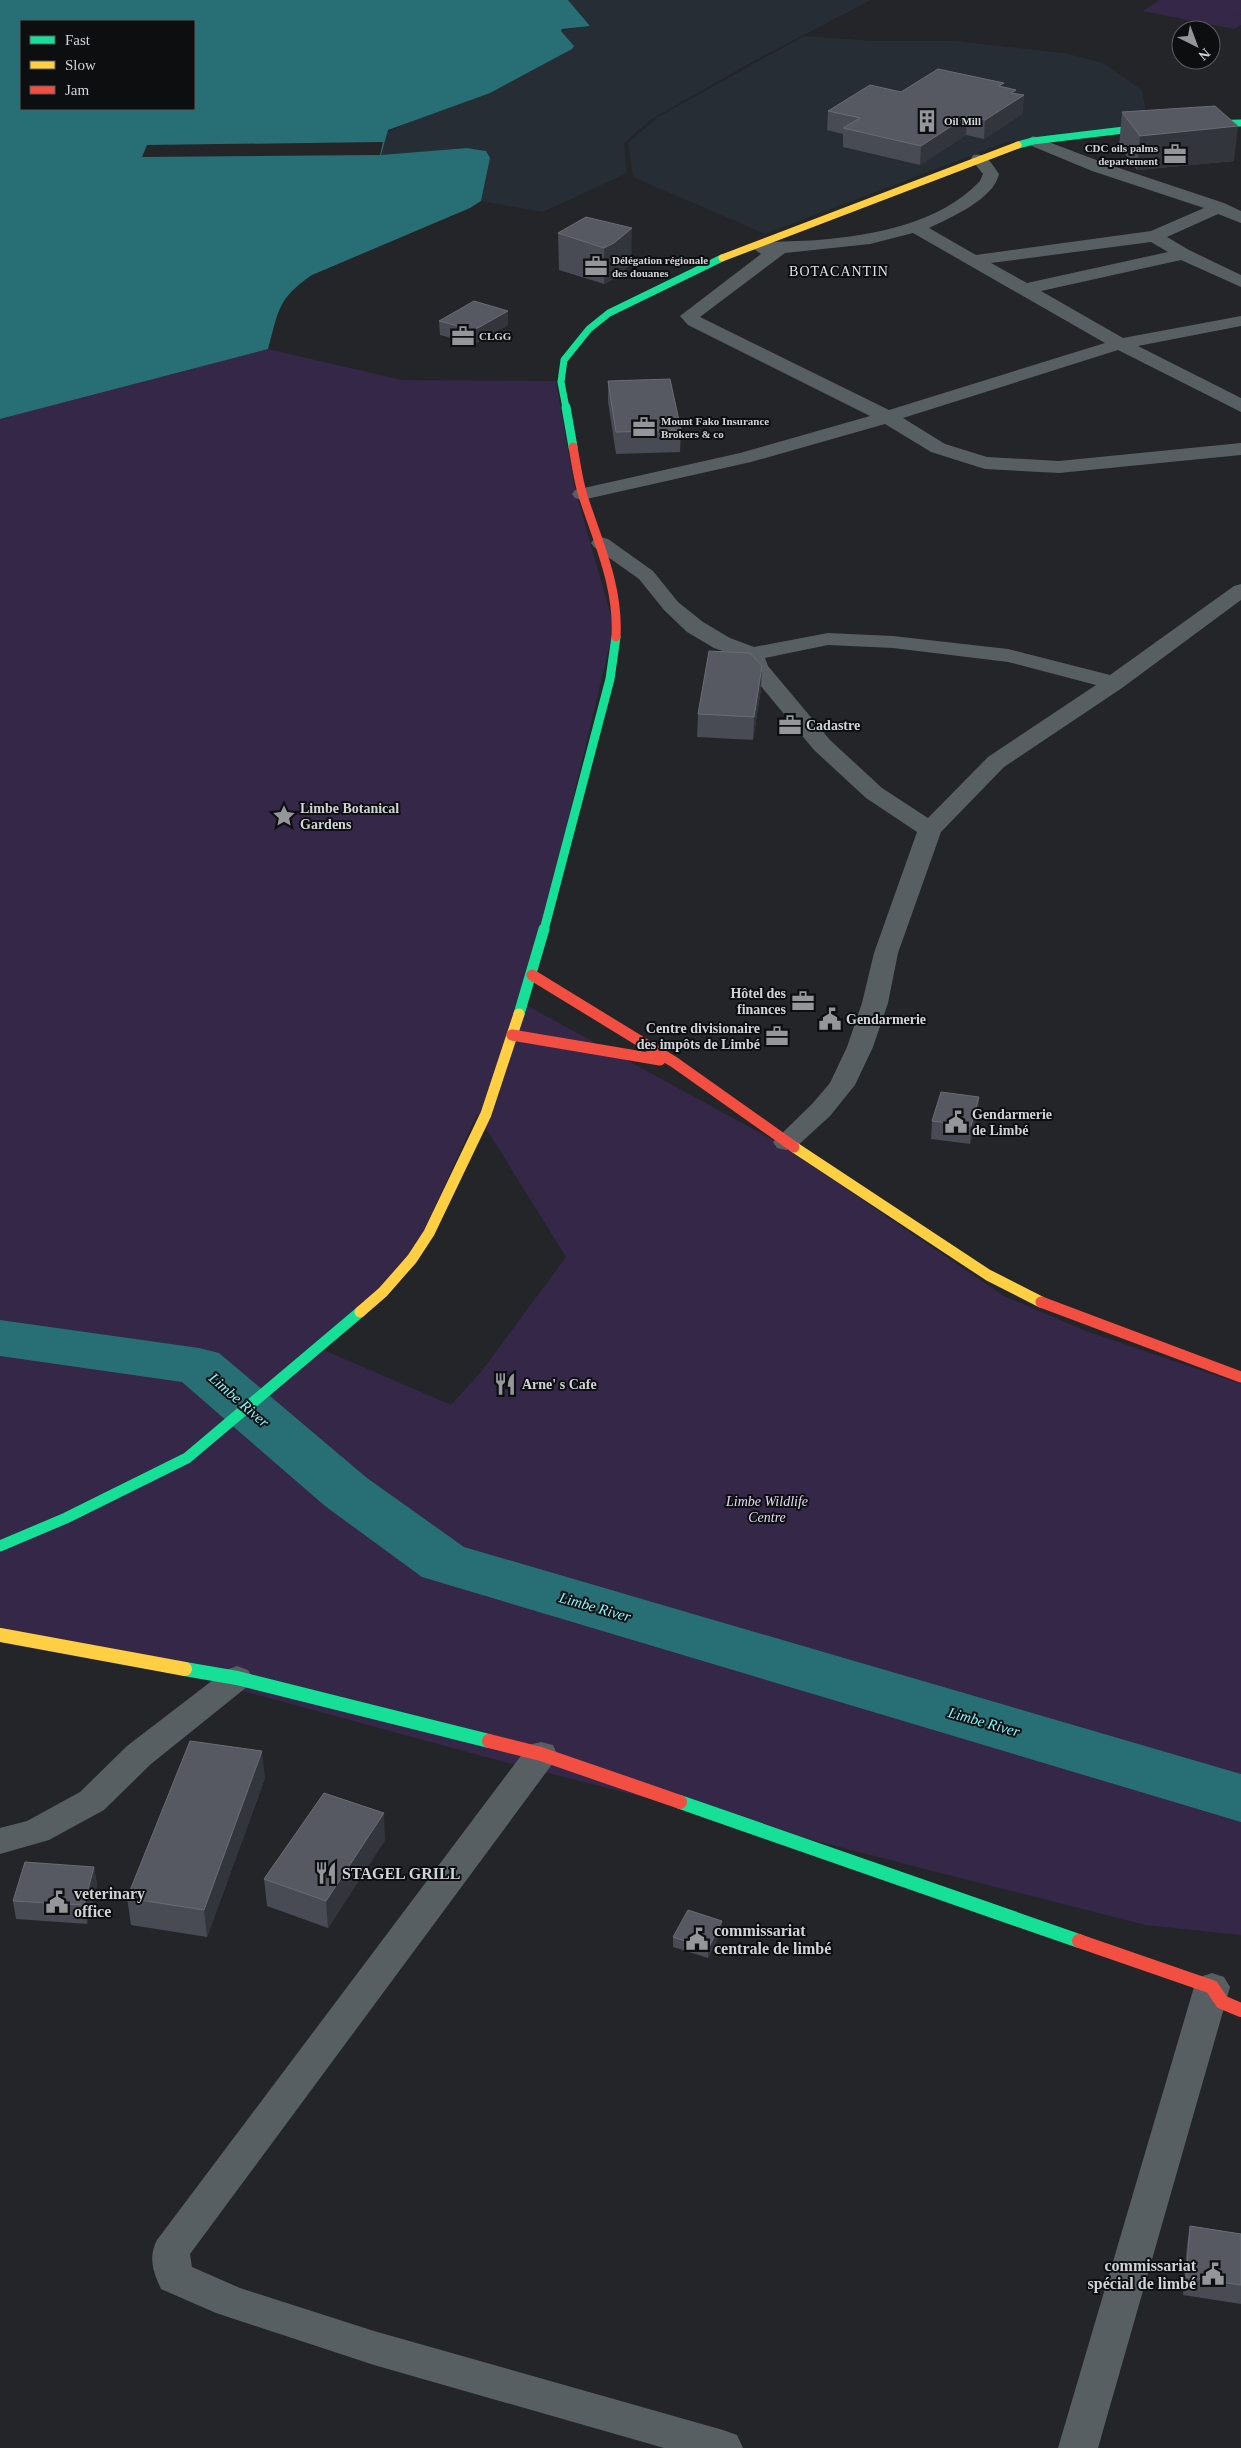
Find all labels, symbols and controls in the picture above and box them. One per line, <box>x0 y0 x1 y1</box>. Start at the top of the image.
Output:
legend <box>20 20 195 110</box>
north arrow <box>1171 20 1221 70</box>
text: Fast <box>65 32 91 48</box>
text: N <box>1196 45 1213 63</box>
text: Slow <box>65 57 96 73</box>
text: Jam <box>65 82 89 98</box>
building icon: Oil Mill <box>914 108 940 134</box>
place label: Oil Mill <box>944 115 981 127</box>
office icon: CDC oils palms departement <box>1162 141 1188 167</box>
place label: CDC oils palms departement <box>1085 142 1159 167</box>
office icon: Délégation régionale des douanes <box>583 253 609 279</box>
place label: Délégation régionale des douanes <box>612 254 708 279</box>
district label: BOTACANTIN <box>789 264 889 279</box>
office icon: CLGG <box>450 323 476 349</box>
place label: CLGG <box>479 330 512 342</box>
office icon: Mount Fako Insurance Brokers & co <box>631 414 657 440</box>
place label: Mount Fako Insurance Brokers & co <box>661 415 769 440</box>
office icon: Cadastre <box>777 712 803 738</box>
place label: Cadastre <box>806 718 860 733</box>
place label: Limbe Botanical Gardens <box>300 801 399 832</box>
place icon: Limbe Botanical Gardens <box>271 803 297 829</box>
place label: Hôtel des finances <box>730 986 787 1017</box>
office icon: Hôtel des finances <box>790 988 816 1014</box>
public building icon: Gendarmerie <box>817 1006 843 1032</box>
place label: Gendarmerie <box>846 1012 926 1027</box>
place label: Centre divisionaire des impôts de Limbé <box>637 1021 760 1052</box>
office icon: Centre divisionaire des impôts de Limbé <box>764 1023 790 1049</box>
place label: Gendarmerie de Limbé <box>972 1107 1052 1138</box>
public building icon: Gendarmerie de Limbé <box>943 1109 969 1135</box>
water label: Limbe River <box>205 1369 272 1430</box>
restaurant icon: Arne' s Cafe <box>492 1371 518 1397</box>
place label: Arne' s Cafe <box>522 1377 597 1392</box>
park label: Limbe Wildlife Centre <box>725 1494 808 1525</box>
water label: Limbe River <box>556 1589 633 1625</box>
water label: Limbe River <box>945 1704 1022 1740</box>
restaurant icon: STAGEL GRILL <box>313 1860 339 1886</box>
place label: STAGEL GRILL <box>342 1865 460 1882</box>
place label: veterinary office <box>74 1885 145 1920</box>
public building icon: veterinary office <box>44 1889 70 1915</box>
place label: commissariat centrale de limbé <box>714 1922 831 1957</box>
public building icon: commissariat centrale de limbé <box>684 1926 710 1952</box>
place label: commissariat spécial de limbé <box>1088 2257 1197 2293</box>
public building icon: commissariat spécial de limbé <box>1200 2261 1226 2287</box>

